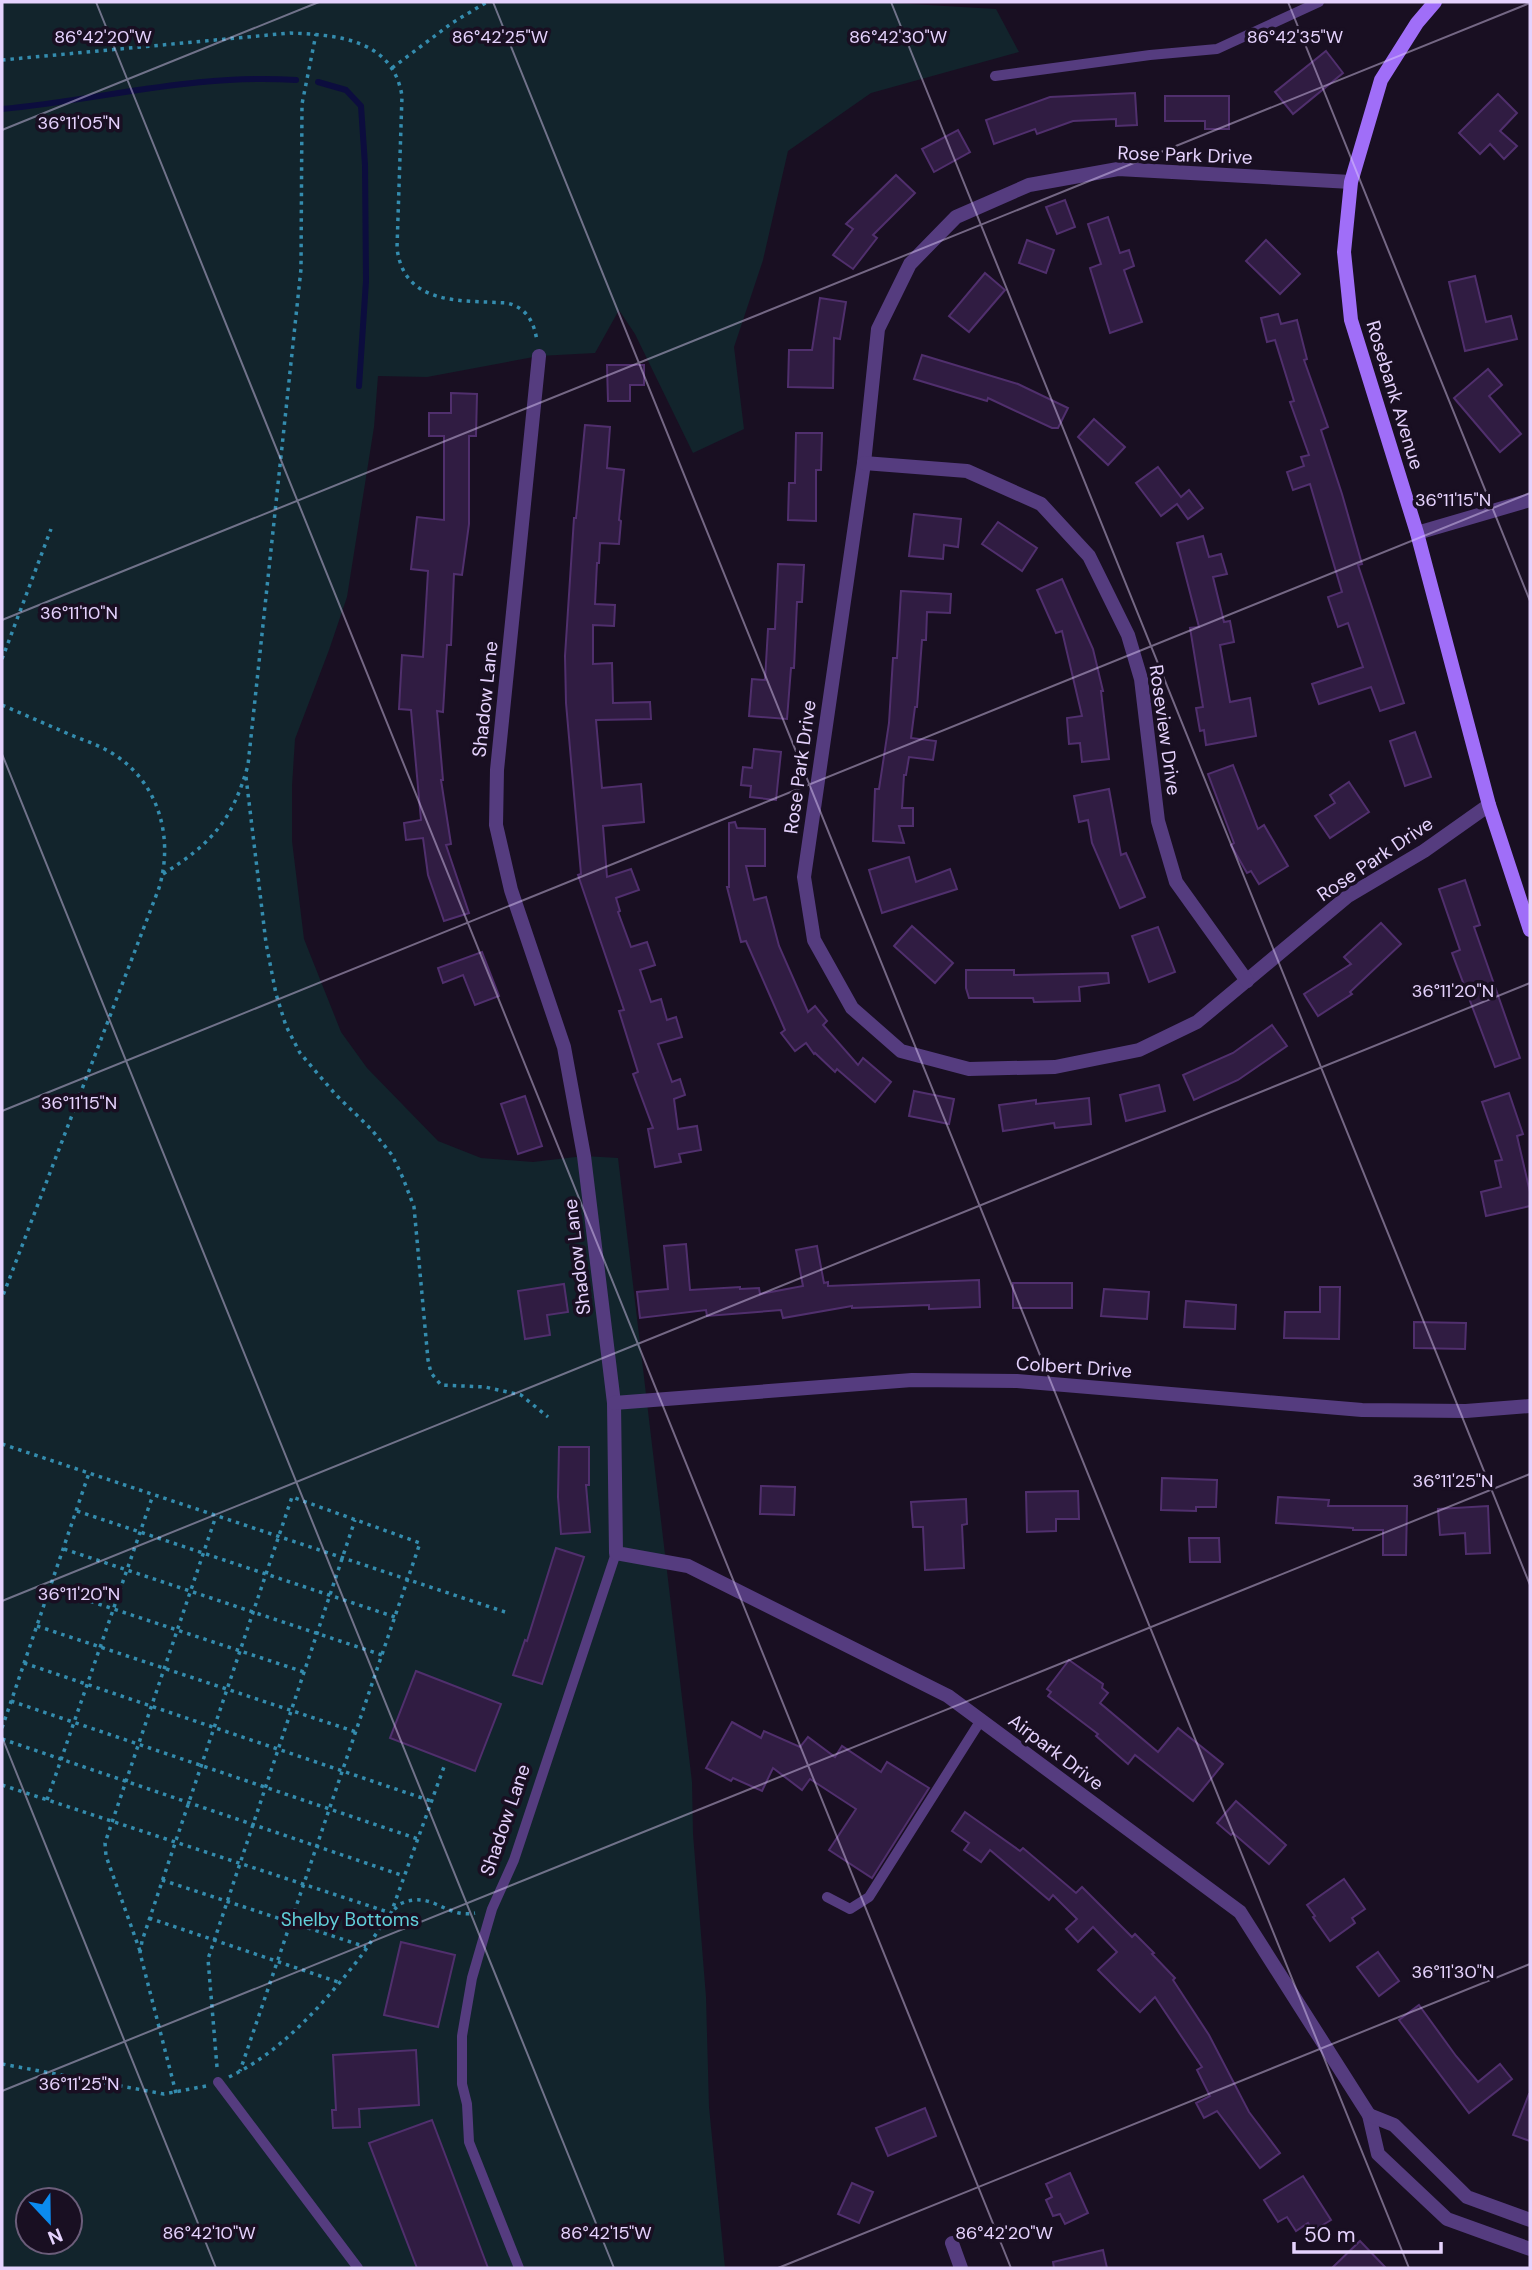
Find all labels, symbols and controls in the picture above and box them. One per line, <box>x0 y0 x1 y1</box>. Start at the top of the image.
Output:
text: 86°42'20"W <box>54 25 152 49</box>
text: 86°42'25"W <box>452 25 548 49</box>
text: 86°42'30"W <box>849 25 947 49</box>
text: 86°42'35"W <box>1247 25 1343 49</box>
text: 36°11'05"N <box>38 111 120 135</box>
street label: Rose Park Drive <box>1117 140 1253 170</box>
street label: Rosebank Avenue <box>1360 317 1430 473</box>
text: 36°11'15"N <box>1415 488 1491 512</box>
text: 36°11'10"N <box>40 601 118 625</box>
street label: Shadow Lane <box>466 640 504 758</box>
street label: Roseview Drive <box>1143 663 1187 797</box>
street label: Rose Park Drive <box>778 698 822 836</box>
street label: Rose Park Drive <box>1312 811 1438 907</box>
text: 36°11'20"N <box>1412 979 1494 1003</box>
text: 36°11'15"N <box>41 1091 117 1115</box>
street label: Shadow Lane <box>557 1198 597 1316</box>
street label: Colbert Drive <box>1015 1350 1133 1384</box>
text: 36°11'25"N <box>1413 1469 1493 1493</box>
text: 36°11'20"N <box>38 1582 120 1606</box>
street label: Airpark Drive <box>1003 1708 1109 1796</box>
street label: Shadow Lane <box>474 1761 536 1879</box>
park label: Shelby Bottoms <box>281 1907 419 1932</box>
text: 36°11'30"N <box>1412 1960 1494 1984</box>
text: 36°11'25"N <box>39 2072 119 2096</box>
north arrow <box>14 2186 84 2256</box>
scale bar <box>1294 2210 1441 2254</box>
text: 86°42'10"W <box>162 2221 256 2245</box>
text: 86°42'15"W <box>560 2221 652 2245</box>
text: 86°42'20"W <box>955 2221 1053 2245</box>
text: 50 m <box>1304 2221 1355 2249</box>
text: N <box>44 2222 66 2250</box>

